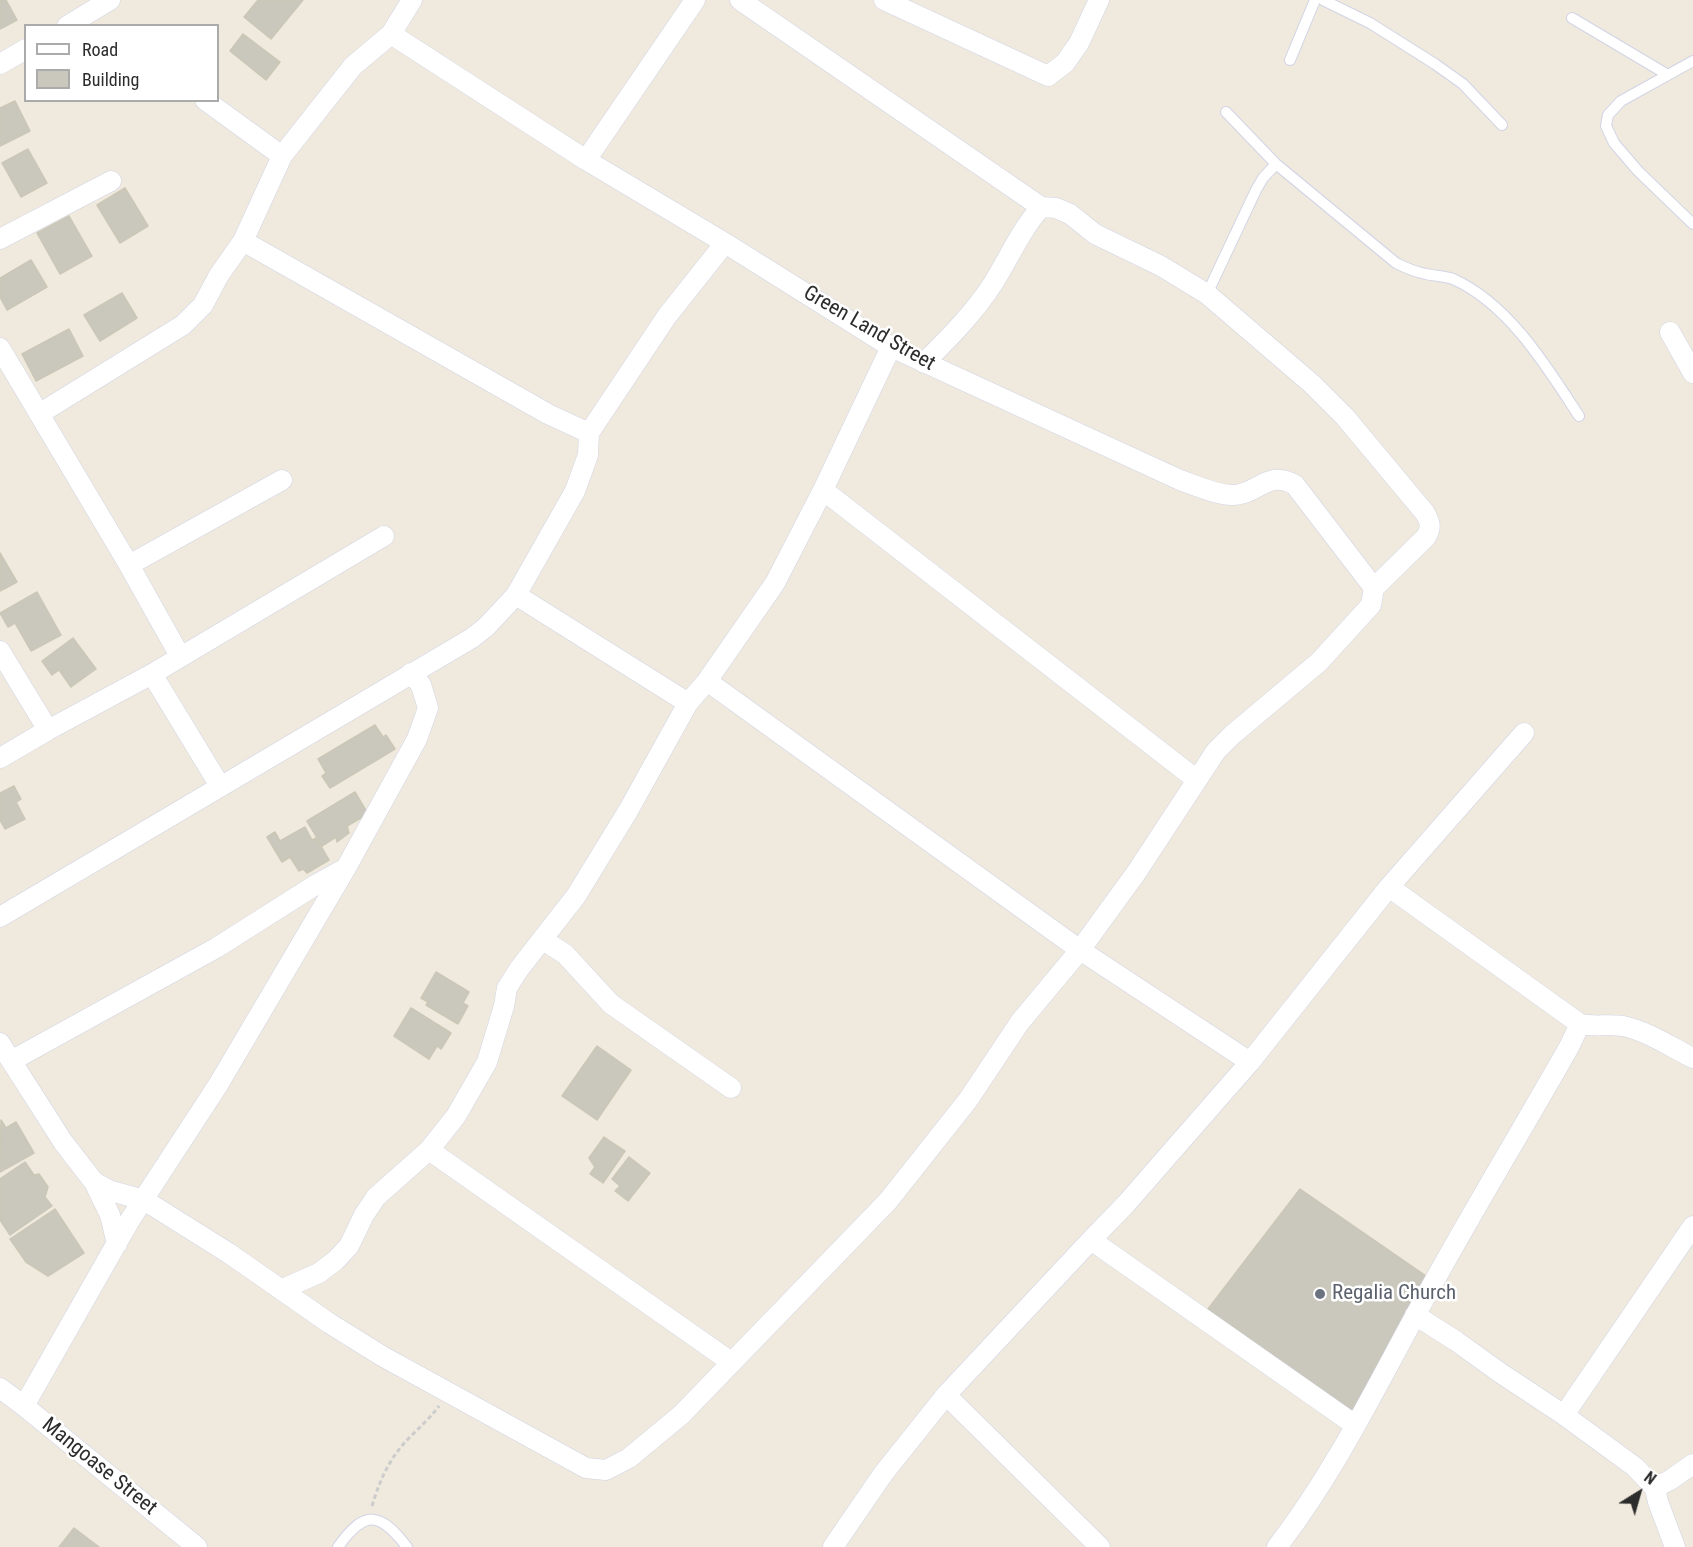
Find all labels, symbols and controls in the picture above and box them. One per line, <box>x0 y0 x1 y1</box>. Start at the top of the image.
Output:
legend <box>24 24 219 102</box>
text: Road <box>82 39 118 60</box>
text: Building <box>82 69 139 90</box>
street label: Green Land Street <box>799 281 939 377</box>
place label: Regalia Church <box>1332 1281 1456 1307</box>
marker: Regalia Church <box>1313 1287 1327 1301</box>
street label: Mangoase Street <box>36 1413 162 1521</box>
north arrow <box>1609 1463 1669 1523</box>
text: N <box>1640 1468 1660 1489</box>

